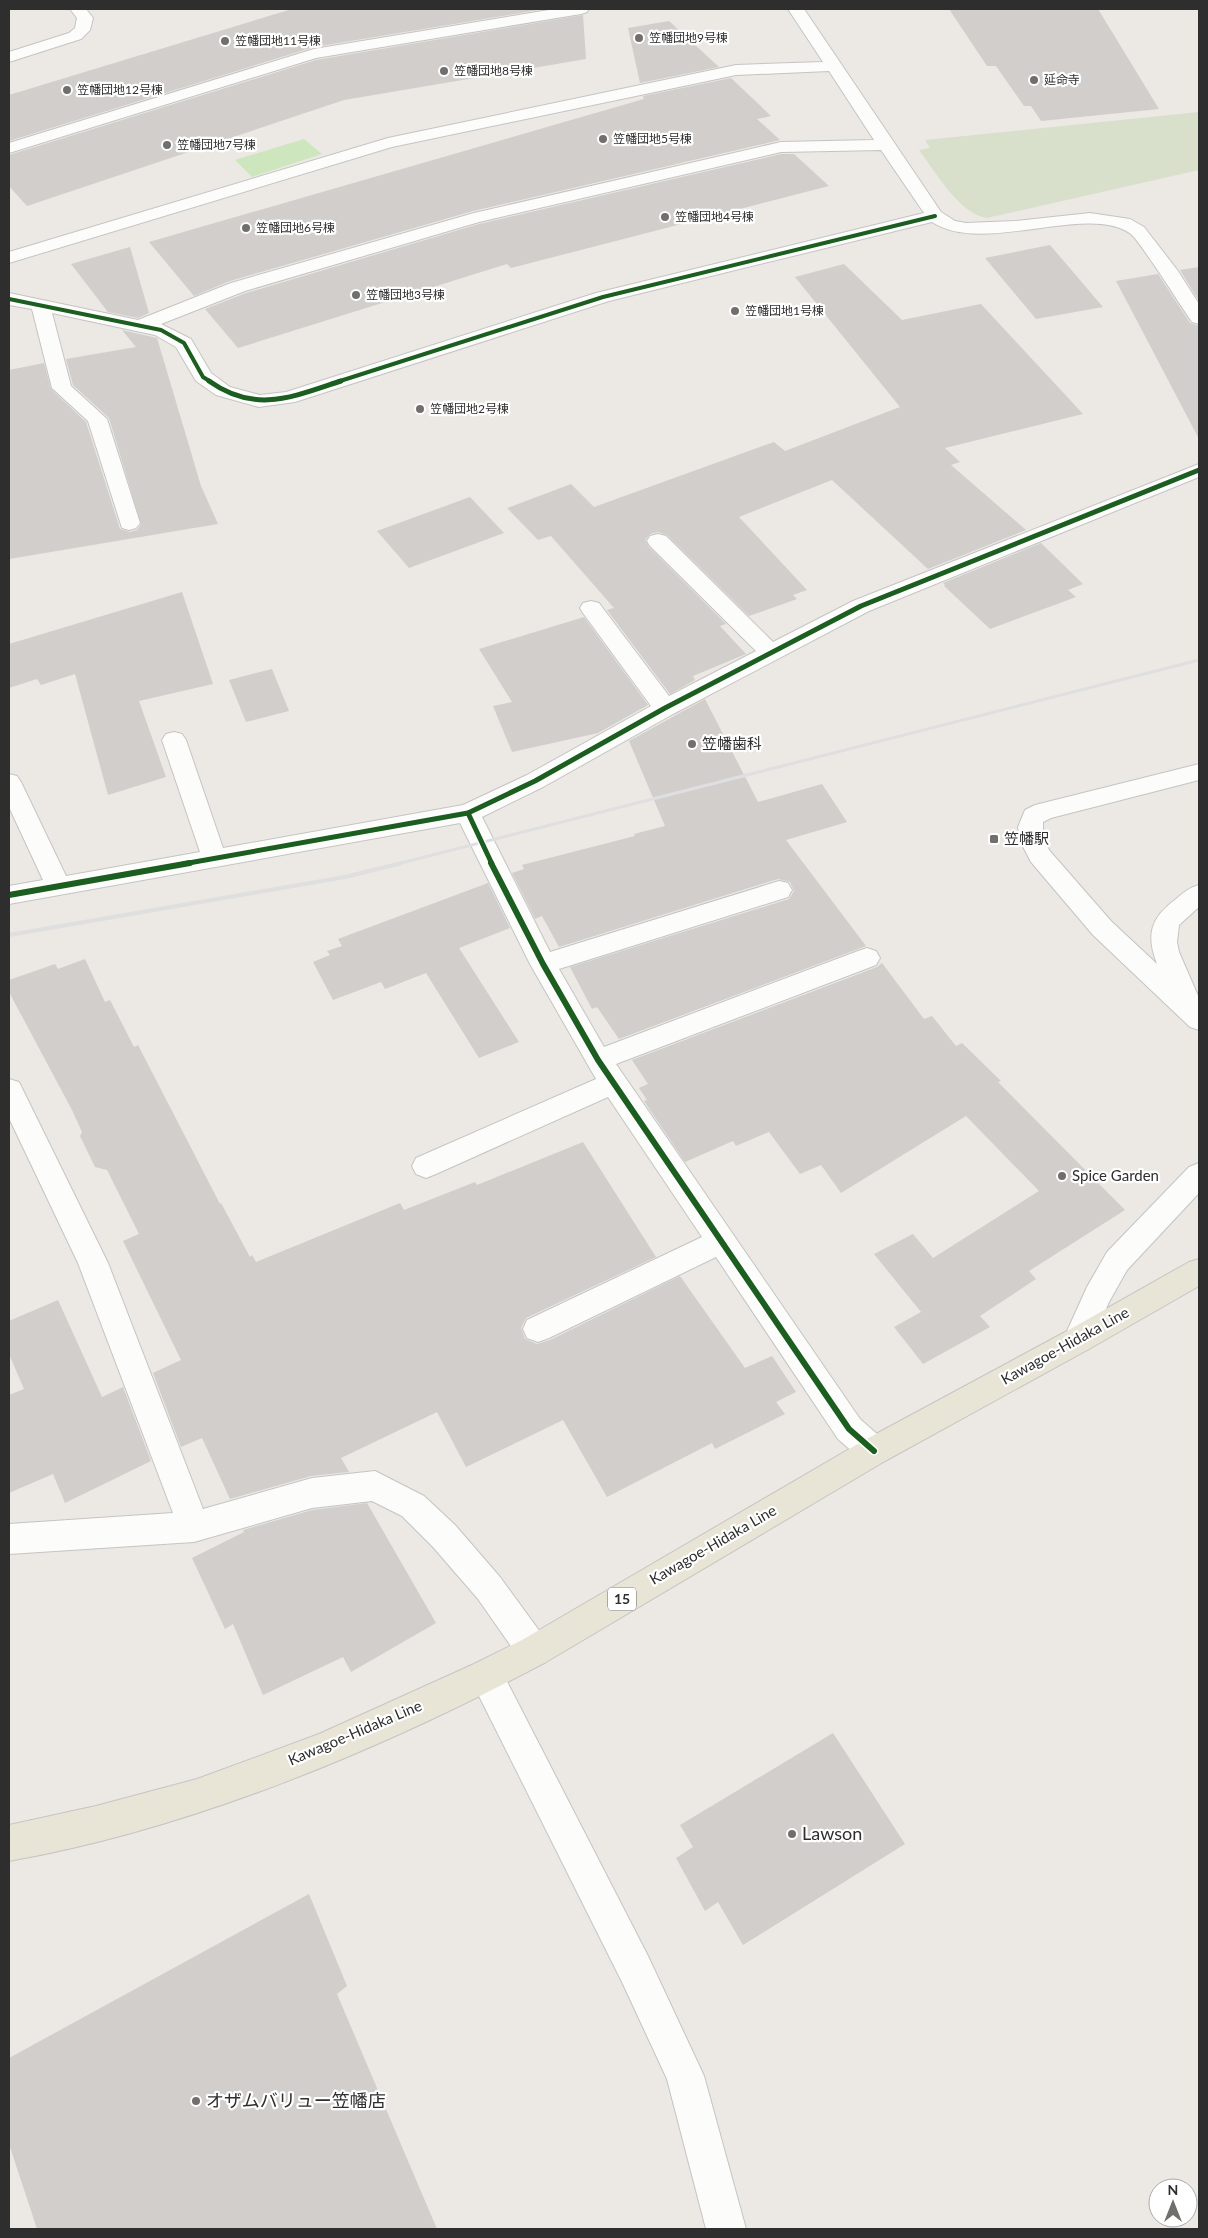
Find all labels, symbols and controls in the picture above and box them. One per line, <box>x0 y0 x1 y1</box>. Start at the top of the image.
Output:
place label: 笠幡団地9号棟 <box>649 30 728 45</box>
marker: 笠幡団地9号棟 <box>633 32 645 44</box>
place label: 笠幡団地11号棟 <box>235 33 321 48</box>
marker: 笠幡団地11号棟 <box>219 35 231 47</box>
place label: 笠幡団地8号棟 <box>454 63 533 78</box>
marker: 笠幡団地8号棟 <box>438 65 450 77</box>
place label: 延命寺 <box>1044 72 1080 87</box>
marker: 延命寺 <box>1028 74 1040 86</box>
place label: 笠幡団地12号棟 <box>77 82 163 97</box>
marker: 笠幡団地12号棟 <box>61 84 73 96</box>
place label: 笠幡団地5号棟 <box>613 131 692 146</box>
marker: 笠幡団地5号棟 <box>597 133 609 145</box>
place label: 笠幡団地7号棟 <box>177 137 256 152</box>
marker: 笠幡団地7号棟 <box>161 139 173 151</box>
place label: 笠幡団地4号棟 <box>675 209 754 224</box>
marker: 笠幡団地4号棟 <box>659 211 671 223</box>
place label: 笠幡団地6号棟 <box>256 220 335 235</box>
marker: 笠幡団地6号棟 <box>240 222 252 234</box>
place label: 笠幡団地3号棟 <box>366 287 445 302</box>
marker: 笠幡団地3号棟 <box>350 289 362 301</box>
place label: 笠幡団地1号棟 <box>745 303 824 318</box>
marker: 笠幡団地1号棟 <box>729 305 741 317</box>
place label: 笠幡団地2号棟 <box>430 401 509 416</box>
marker: 笠幡団地2号棟 <box>414 403 426 415</box>
place label: 笠幡歯科 <box>702 734 762 752</box>
marker: 笠幡歯科 <box>686 738 698 750</box>
place label: 笠幡駅 <box>1004 829 1049 847</box>
marker: 笠幡駅 <box>988 833 1000 845</box>
place label: Spice Garden <box>1072 1166 1159 1184</box>
marker: Spice Garden <box>1056 1170 1068 1182</box>
street label: Kawagoe-Hidaka Line <box>997 1302 1132 1388</box>
street label: Kawagoe-Hidaka Line <box>646 1500 779 1588</box>
road number: 15 <box>608 1588 636 1610</box>
street label: Kawagoe-Hidaka Line <box>285 1696 424 1768</box>
place label: Lawson <box>802 1822 862 1844</box>
marker: Lawson <box>786 1828 798 1840</box>
place label: オザムバリュー笠幡店 <box>206 2089 386 2111</box>
marker: オザムバリュー笠幡店 <box>190 2095 202 2107</box>
north arrow <box>1148 2178 1198 2228</box>
text: N <box>1168 2181 1178 2198</box>

